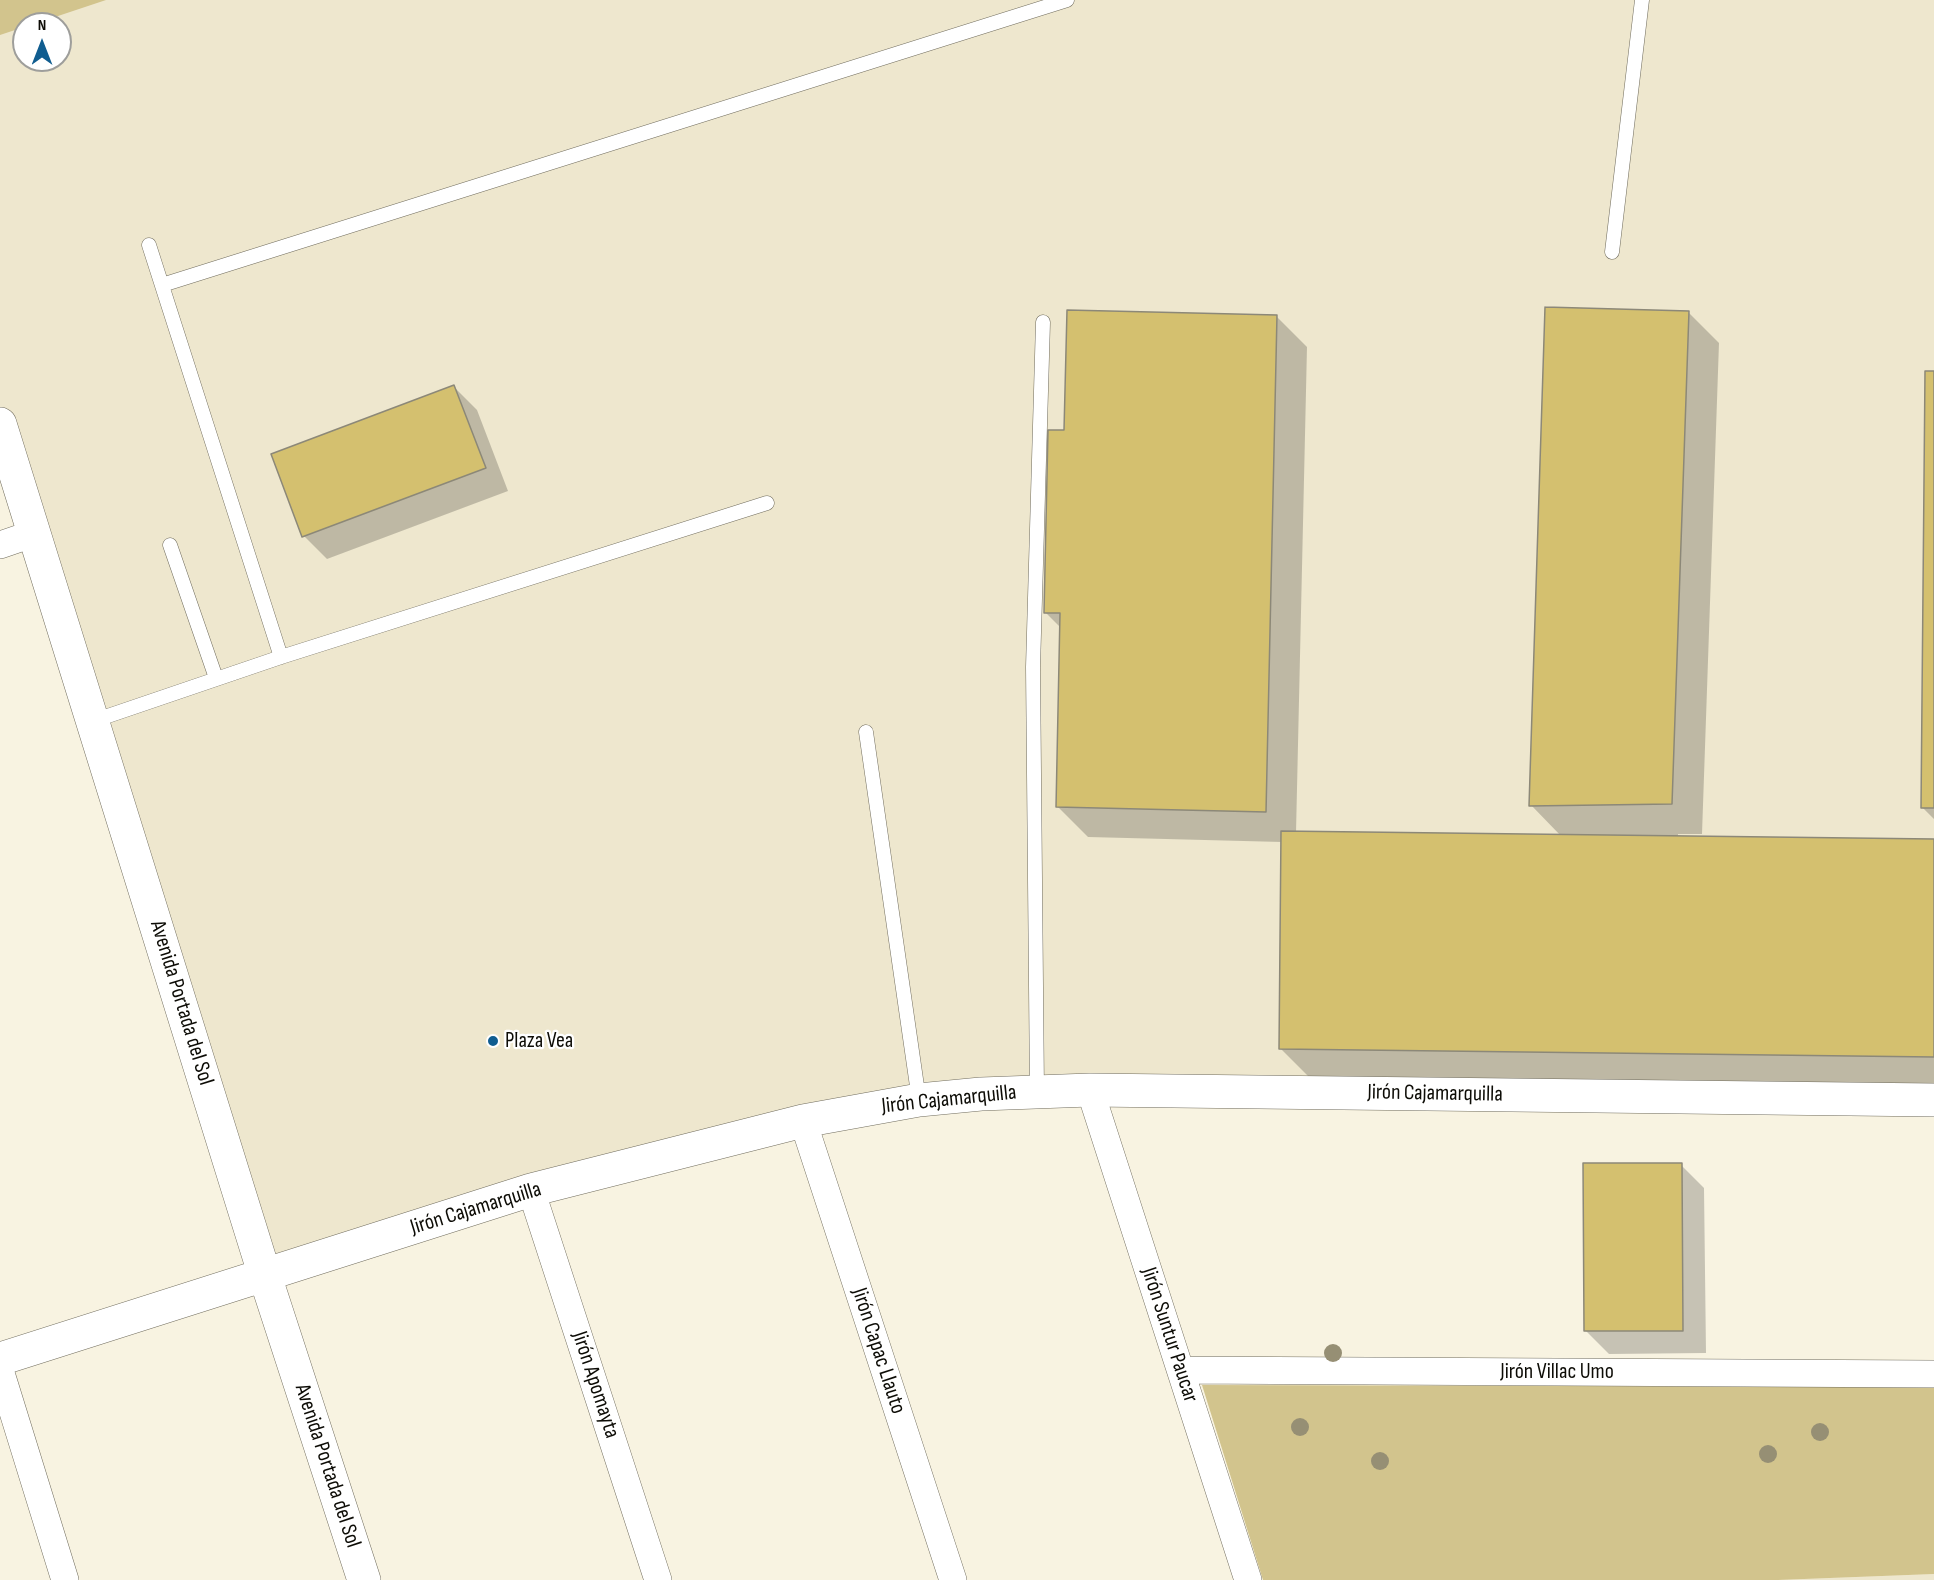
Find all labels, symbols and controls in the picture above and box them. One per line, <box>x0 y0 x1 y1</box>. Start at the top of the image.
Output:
north arrow <box>12 12 72 72</box>
text: N <box>38 16 46 35</box>
street label: Avenida Portada del Sol <box>143 918 219 1088</box>
place label: Plaza Vea <box>505 1028 573 1054</box>
marker: Plaza Vea <box>486 1034 500 1048</box>
street label: Jirón Cajamarquilla <box>880 1080 1018 1120</box>
street label: Jirón Cajamarquilla <box>1367 1080 1503 1108</box>
street label: Jirón Cajamarquilla <box>407 1177 545 1241</box>
street label: Jirón Suntur Paucar <box>1135 1264 1203 1406</box>
street label: Jirón Capac Llauto <box>845 1285 911 1417</box>
street label: Jirón Apomayta <box>565 1328 625 1442</box>
street label: Jirón Villac Umo <box>1500 1359 1614 1385</box>
street label: Avenida Portada del Sol <box>288 1381 366 1551</box>

